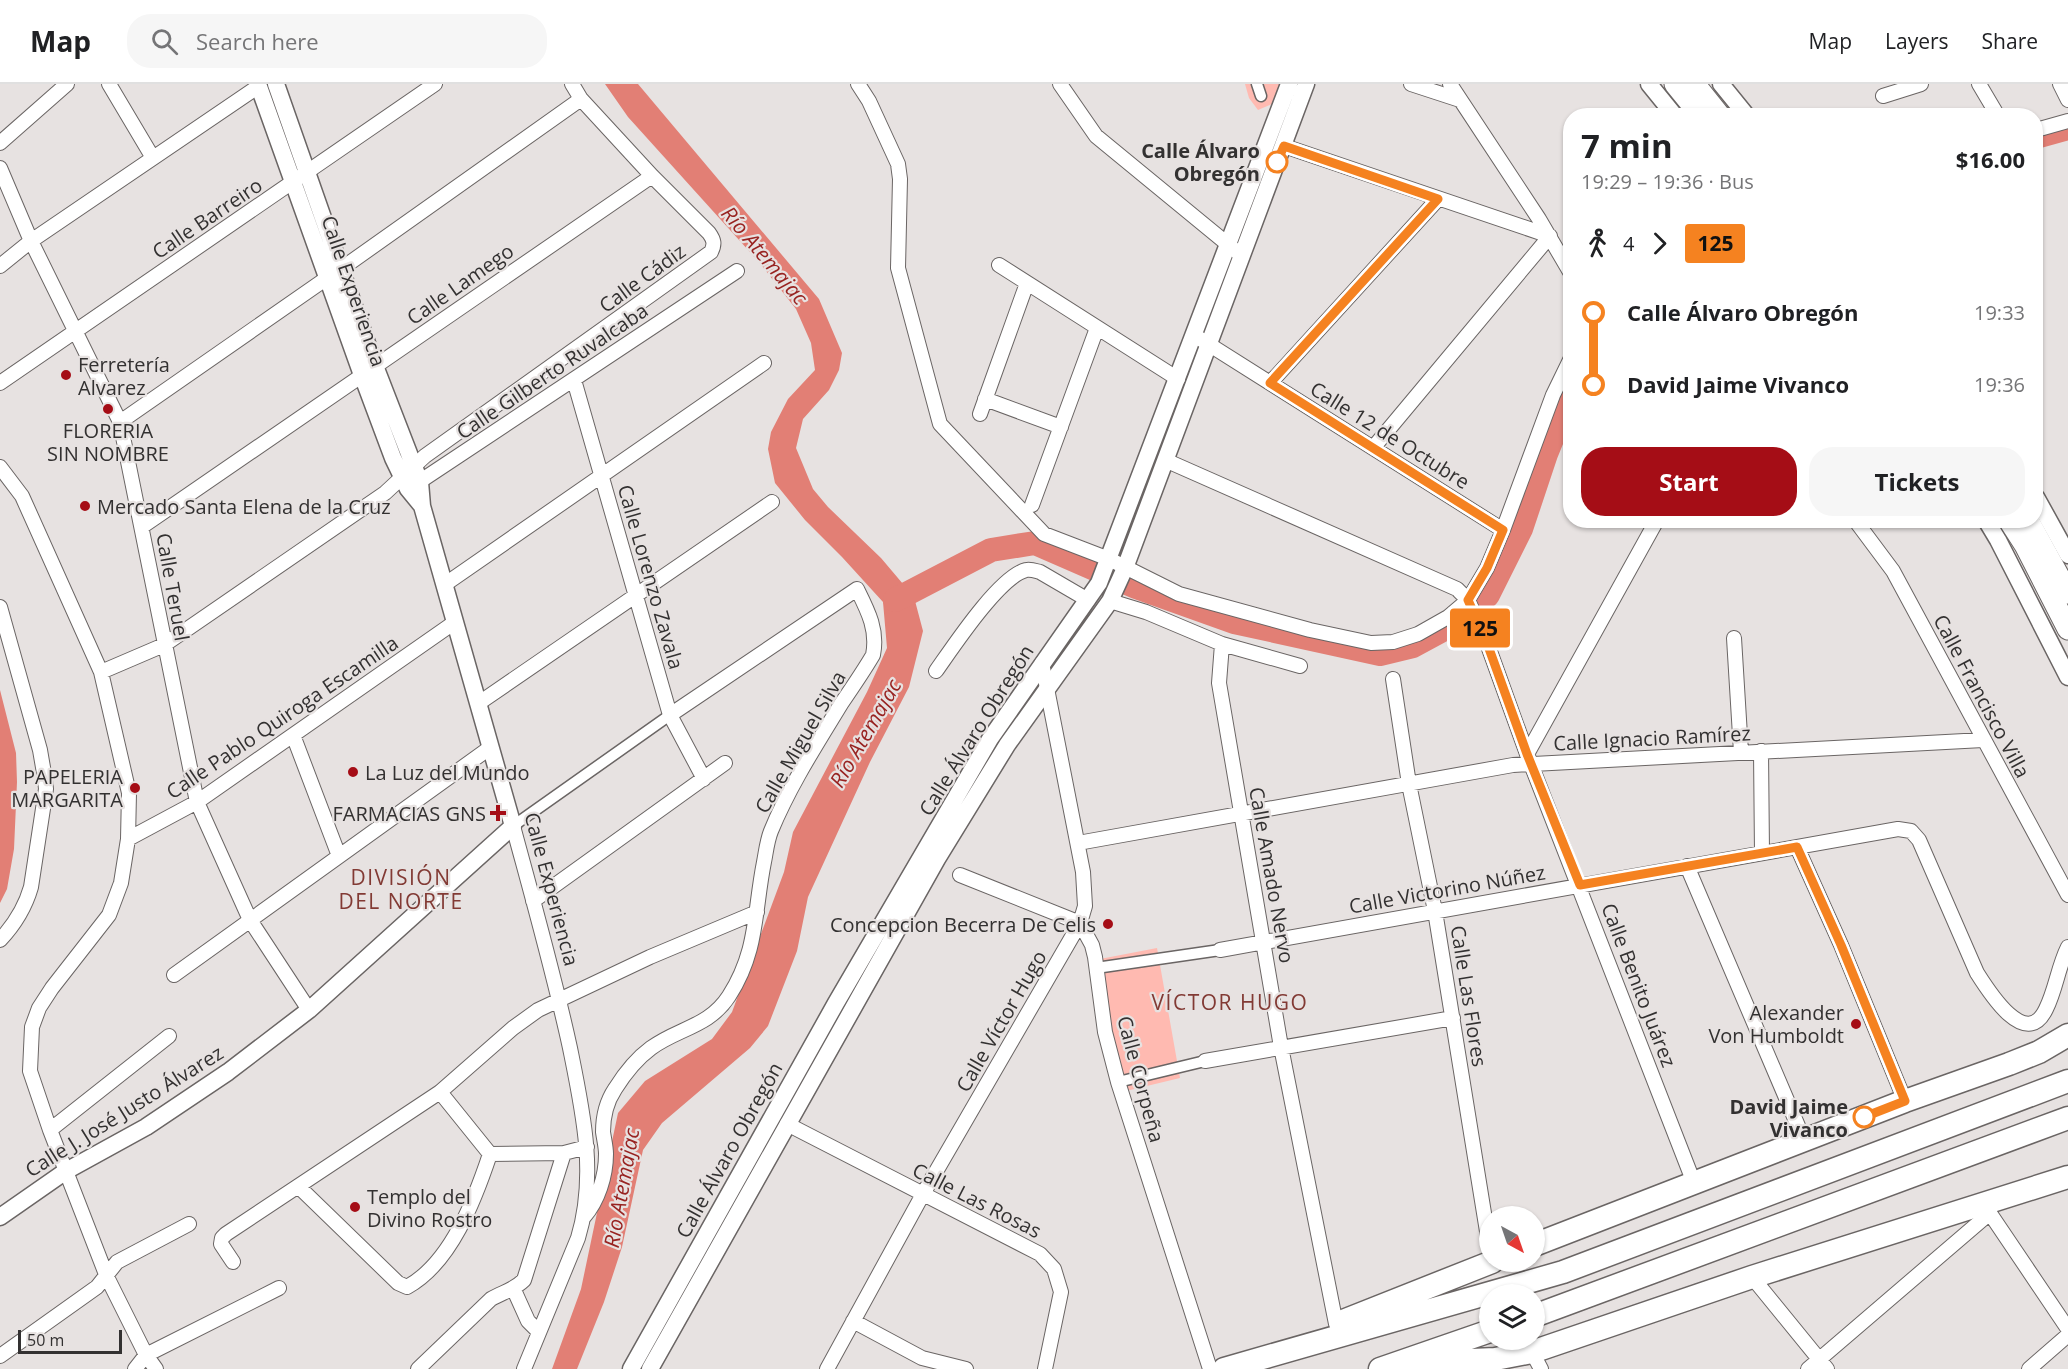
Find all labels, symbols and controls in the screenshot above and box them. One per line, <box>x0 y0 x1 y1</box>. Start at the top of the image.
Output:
search box <box>127 14 547 68</box>
text: Map <box>30 22 91 60</box>
icon: search <box>148 25 181 58</box>
text: Search here <box>196 26 319 56</box>
text: Map <box>1809 27 1852 55</box>
text: Layers <box>1885 27 1949 55</box>
text: Share <box>1982 27 2038 55</box>
text: 7 min <box>1581 123 1673 168</box>
place label: Calle Álvaro Obregón <box>1141 137 1260 187</box>
text: $16.00 <box>1956 144 2025 174</box>
marker: Calle Álvaro Obregón <box>1266 151 1288 173</box>
text: 19:29 – 19:36 · Bus <box>1581 168 1754 195</box>
street label: Calle Barreiro <box>147 171 267 265</box>
water label: Río Atemajac <box>716 200 815 311</box>
street label: Calle Experiencia <box>316 212 392 370</box>
icon: walk <box>1581 227 1614 260</box>
icon: forward <box>1643 227 1676 260</box>
text: 125 <box>1697 229 1733 257</box>
text: 4 <box>1623 230 1634 257</box>
street label: Calle Lamego <box>401 237 519 331</box>
street label: Calle Cádiz <box>593 238 691 318</box>
street label: Calle Gilberto Ruvalcaba <box>451 297 653 445</box>
text: Calle Álvaro Obregón <box>1627 297 1858 327</box>
text: 19:33 <box>1974 299 2025 326</box>
place label: Ferretería Alvarez <box>78 351 170 401</box>
marker: Ferretería Alvarez <box>59 368 73 382</box>
text: David Jaime Vivanco <box>1627 369 1849 399</box>
text: 19:36 <box>1974 371 2025 398</box>
street label: Calle 12 de Octubre <box>1305 375 1475 495</box>
marker: FLORERIA SIN NOMBRE <box>101 402 115 416</box>
place label: FLORERIA SIN NOMBRE <box>47 417 169 467</box>
button: Start <box>1581 447 1797 516</box>
button: Tickets <box>1809 447 2025 516</box>
street label: Calle Lorenzo Zavala <box>612 482 690 672</box>
place label: Mercado Santa Elena de la Cruz <box>97 493 391 520</box>
marker: Mercado Santa Elena de la Cruz <box>78 499 92 513</box>
street label: Calle Teruel <box>150 531 196 643</box>
line badge: 125 <box>1446 608 1514 648</box>
street label: Calle Francisco Villa <box>1928 610 2036 782</box>
text: 125 <box>1462 614 1498 642</box>
street label: Calle Pablo Quiroga Escamilla <box>161 629 403 805</box>
street label: Calle Álvaro Obregón <box>912 639 1040 821</box>
street label: Calle Miguel Silva <box>748 666 852 818</box>
water label: Río Atemajac <box>823 673 908 792</box>
street label: Calle Ignacio Ramírez <box>1553 719 1751 757</box>
place label: La Luz del Mundo <box>365 759 530 786</box>
place label: PAPELERIA MARGARITA <box>11 763 123 813</box>
marker: La Luz del Mundo <box>346 765 360 779</box>
marker: PAPELERIA MARGARITA <box>128 781 142 795</box>
street label: Calle Amado Nervo <box>1243 785 1301 965</box>
place label: FARMACIAS GNS <box>332 800 486 827</box>
marker: FARMACIAS GNS <box>491 806 505 820</box>
street label: Calle Experiencia <box>519 809 585 969</box>
street label: Calle Victorino Núñez <box>1347 858 1547 920</box>
district label: DIVISIÓN DEL NORTE <box>338 863 464 915</box>
street label: Calle Benito Juárez <box>1595 899 1683 1071</box>
place label: Concepcion Becerra De Celis <box>830 911 1096 938</box>
marker: Concepcion Becerra De Celis <box>1101 917 1115 931</box>
street label: Calle Las Flores <box>1444 923 1494 1069</box>
street label: Calle Víctor Hugo <box>950 945 1052 1097</box>
district label: VÍCTOR HUGO <box>1152 988 1308 1016</box>
place label: Alexander Von Humboldt <box>1708 999 1844 1049</box>
street label: Calle Corpeña <box>1111 1013 1171 1145</box>
marker: Alexander Von Humboldt <box>1849 1017 1863 1031</box>
street label: Calle J. José Justo Álvarez <box>20 1039 228 1183</box>
street label: Calle Álvaro Obregón <box>669 1057 789 1243</box>
place label: David Jaime Vivanco <box>1730 1093 1848 1143</box>
marker: David Jaime Vivanco <box>1853 1106 1875 1128</box>
water label: Río Atemajac <box>597 1126 645 1250</box>
street label: Calle Las Rosas <box>908 1156 1046 1244</box>
place label: Templo del Divino Rostro <box>367 1183 492 1233</box>
marker: Templo del Divino Rostro <box>348 1200 362 1214</box>
north arrow <box>1479 1206 1545 1272</box>
map controls <box>1479 1206 1545 1350</box>
button: layers <box>1479 1284 1545 1350</box>
scale bar <box>18 1327 122 1354</box>
text: 50 m <box>27 1329 64 1351</box>

